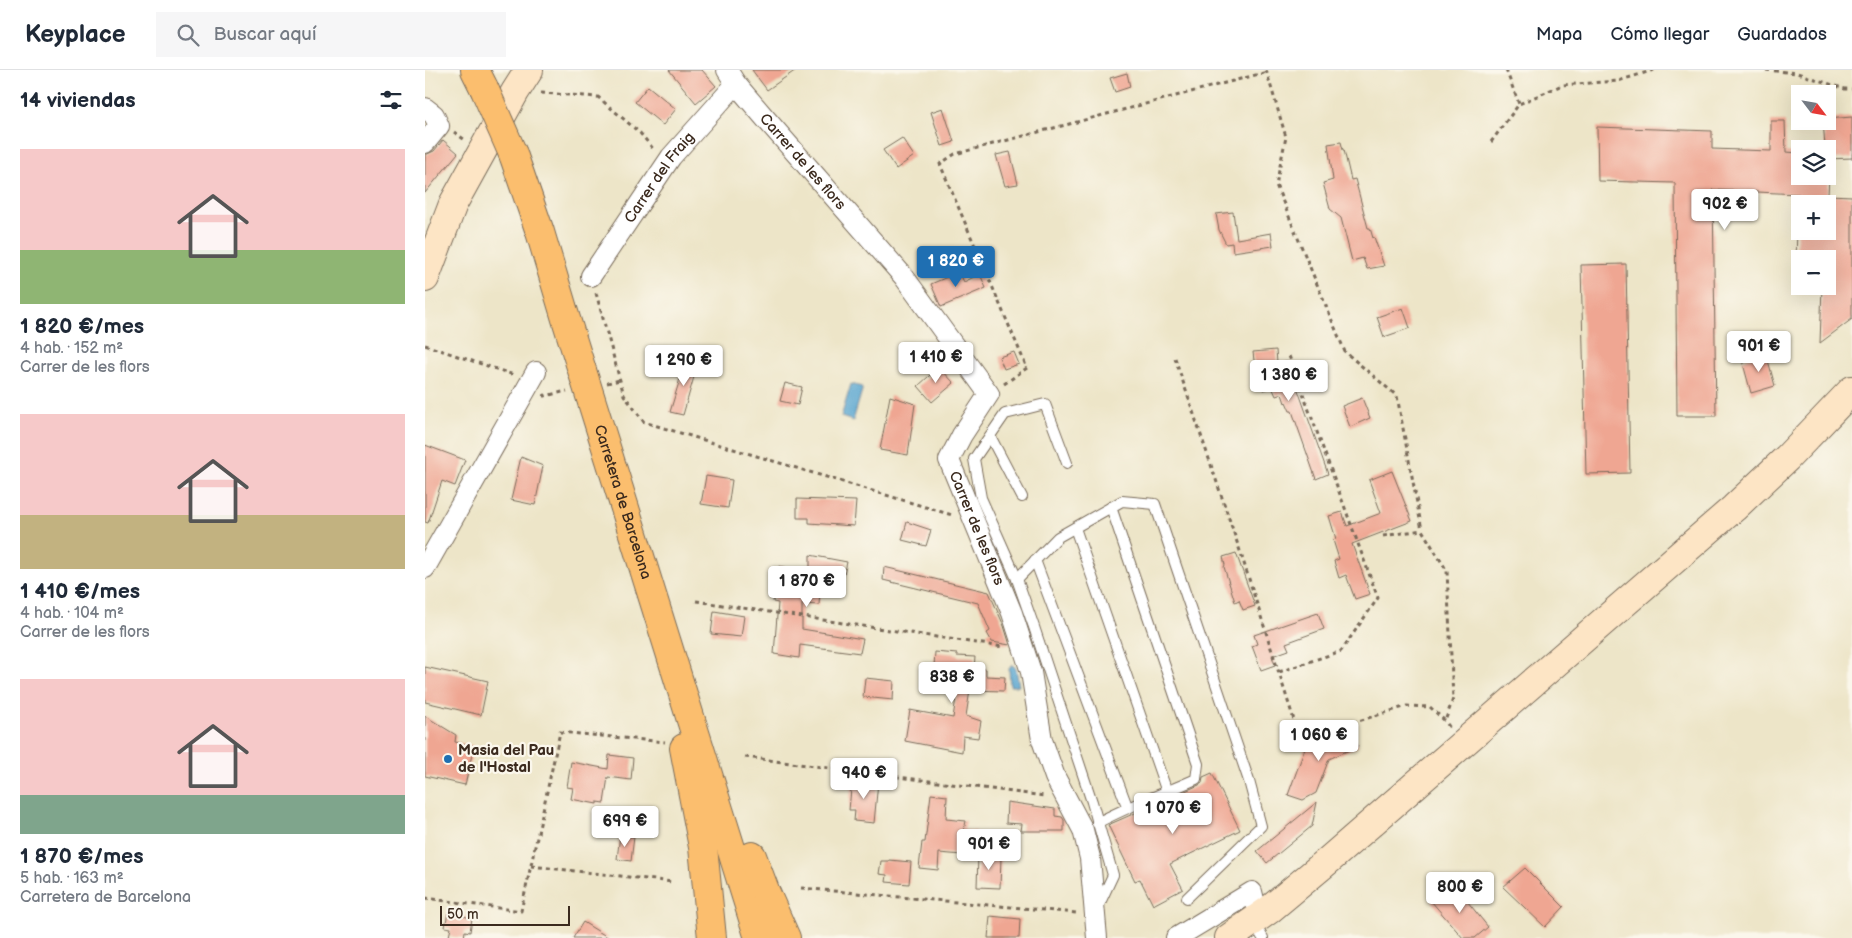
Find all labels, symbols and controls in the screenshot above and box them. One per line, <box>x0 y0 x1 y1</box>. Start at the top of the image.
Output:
search box <box>156 12 506 57</box>
text: Keyplace <box>25 20 126 49</box>
icon: search <box>174 21 202 49</box>
text: Buscar aquí <box>214 23 316 46</box>
text: Mapa <box>1536 24 1582 45</box>
text: Cómo llegar <box>1610 24 1709 45</box>
text: Guardados <box>1737 24 1827 45</box>
north arrow <box>1791 85 1836 130</box>
map controls <box>1791 85 1836 295</box>
icon: filters <box>377 86 405 114</box>
text: 14 viviendas <box>20 88 136 113</box>
street label: Carrer de les flors <box>755 110 850 214</box>
street label: Carrer del Fraig <box>620 128 699 227</box>
button: layers <box>1791 140 1836 185</box>
icon: home <box>168 181 258 271</box>
pin: 902 € <box>1690 189 1760 231</box>
text: 902 € <box>1702 195 1748 214</box>
button: + <box>1791 195 1836 240</box>
pin: 1 820 € <box>910 246 1002 288</box>
button: − <box>1791 250 1836 295</box>
text: 1 820 € <box>928 252 984 271</box>
text: 1 820 €/mes <box>20 314 144 339</box>
pin: 901 € <box>1724 330 1794 373</box>
text: 901 € <box>1738 337 1780 356</box>
text: 4 hab. · 152 m² <box>20 339 123 358</box>
pin: 1 410 € <box>890 342 982 384</box>
pin: 1 290 € <box>638 344 730 387</box>
text: 1 410 € <box>909 348 963 367</box>
text: 1 290 € <box>656 351 712 370</box>
text: Carrer de les flors <box>20 358 150 377</box>
pin: 1 380 € <box>1243 360 1335 402</box>
text: 1 380 € <box>1261 366 1317 385</box>
street label: Carretera de Barcelona <box>590 423 656 582</box>
icon: home <box>168 446 258 536</box>
street label: Carrer de les flors <box>945 468 1009 589</box>
pin: 1 870 € <box>761 566 853 608</box>
text: 1 870 € <box>779 572 835 591</box>
text: 1 410 €/mes <box>20 579 140 604</box>
text: 4 hab. · 104 m² <box>20 604 124 623</box>
text: Carrer de les flors <box>20 623 150 642</box>
pin: 838 € <box>917 662 987 704</box>
text: 838 € <box>930 668 974 687</box>
icon: home <box>168 711 258 801</box>
pin: 1 060 € <box>1273 720 1365 762</box>
text: 1 060 € <box>1290 726 1348 745</box>
place label: Masia del Pau de l'Hostal <box>458 741 554 777</box>
marker: Masia del Pau de l'Hostal <box>442 753 454 765</box>
pin: 940 € <box>829 758 899 800</box>
text: 940 € <box>841 764 887 783</box>
pin: 1 070 € <box>1127 792 1219 835</box>
text: 1 070 € <box>1145 799 1201 818</box>
pin: 699 € <box>590 806 660 848</box>
text: 699 € <box>603 812 647 831</box>
pin: 901 € <box>954 828 1024 871</box>
text: 901 € <box>968 835 1010 854</box>
text: 1 870 €/mes <box>20 844 143 869</box>
text: 5 hab. · 163 m² <box>20 869 124 888</box>
pin: 800 € <box>1425 872 1495 914</box>
text: 800 € <box>1437 878 1483 897</box>
text: Carretera de Barcelona <box>20 888 191 907</box>
scale bar <box>440 903 570 926</box>
text: 50 m <box>447 906 479 923</box>

